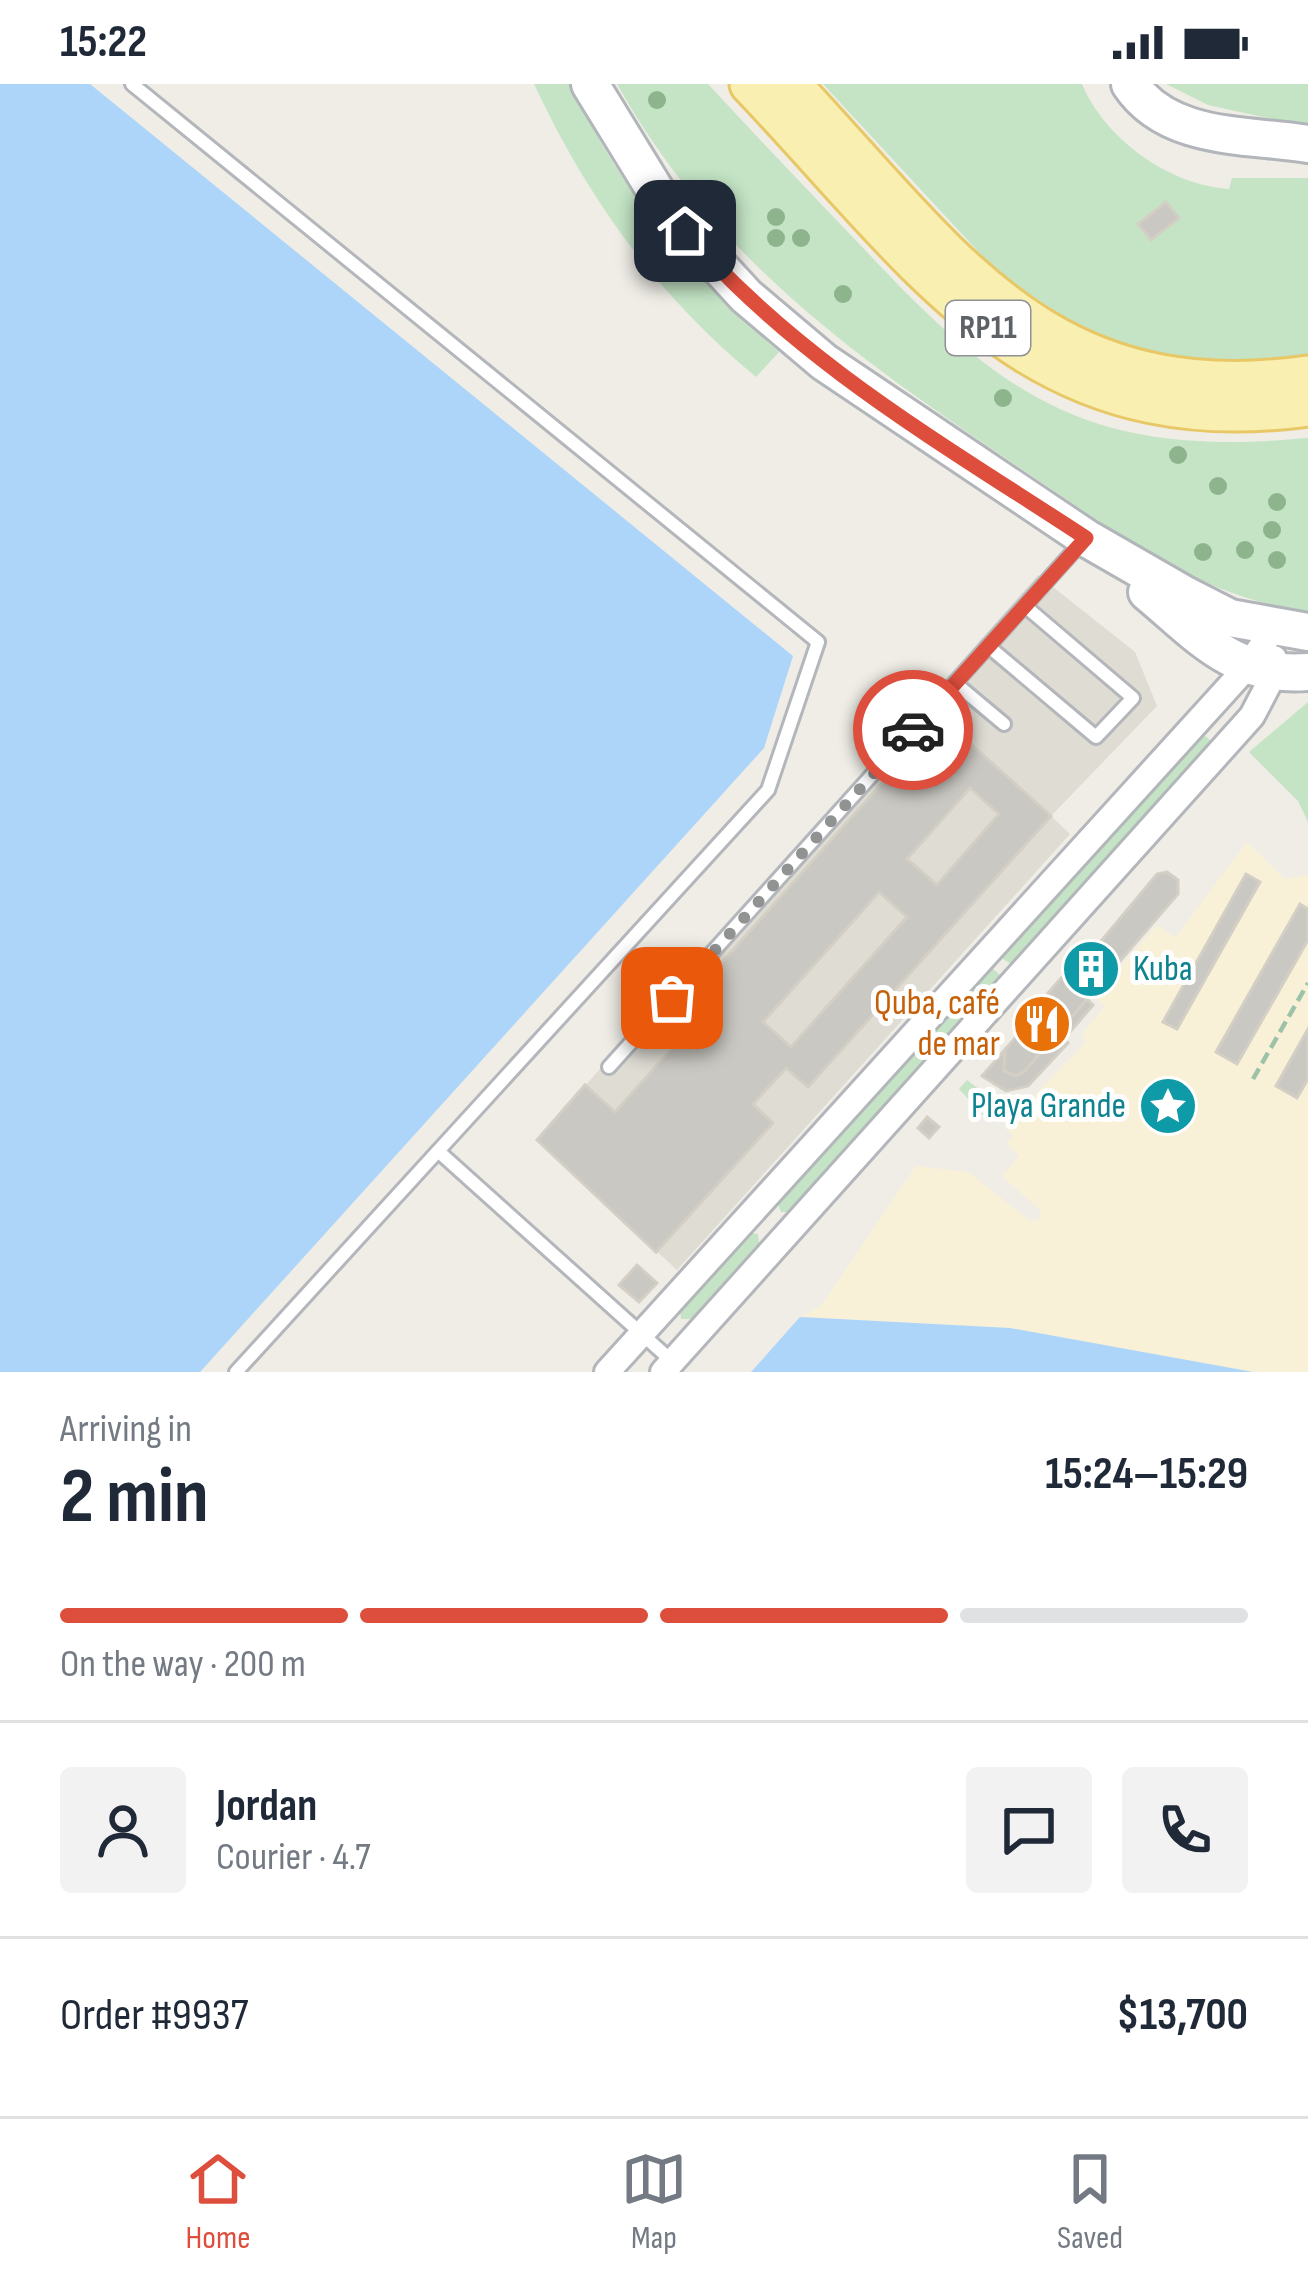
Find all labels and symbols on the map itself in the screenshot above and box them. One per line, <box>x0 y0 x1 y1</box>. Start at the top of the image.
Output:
pin <box>634 180 736 282</box>
road number: RP11 <box>946 301 1030 355</box>
courier <box>853 670 973 790</box>
building icon: Kuba <box>1060 938 1122 1000</box>
pin <box>621 947 723 1049</box>
place label: Kuba <box>1133 948 1193 991</box>
place label: Quba, café de mar <box>874 982 1000 1066</box>
restaurant icon: Quba, café de mar <box>1011 993 1073 1055</box>
place icon: Playa Grande <box>1137 1075 1199 1137</box>
place label: Playa Grande <box>971 1085 1126 1128</box>

